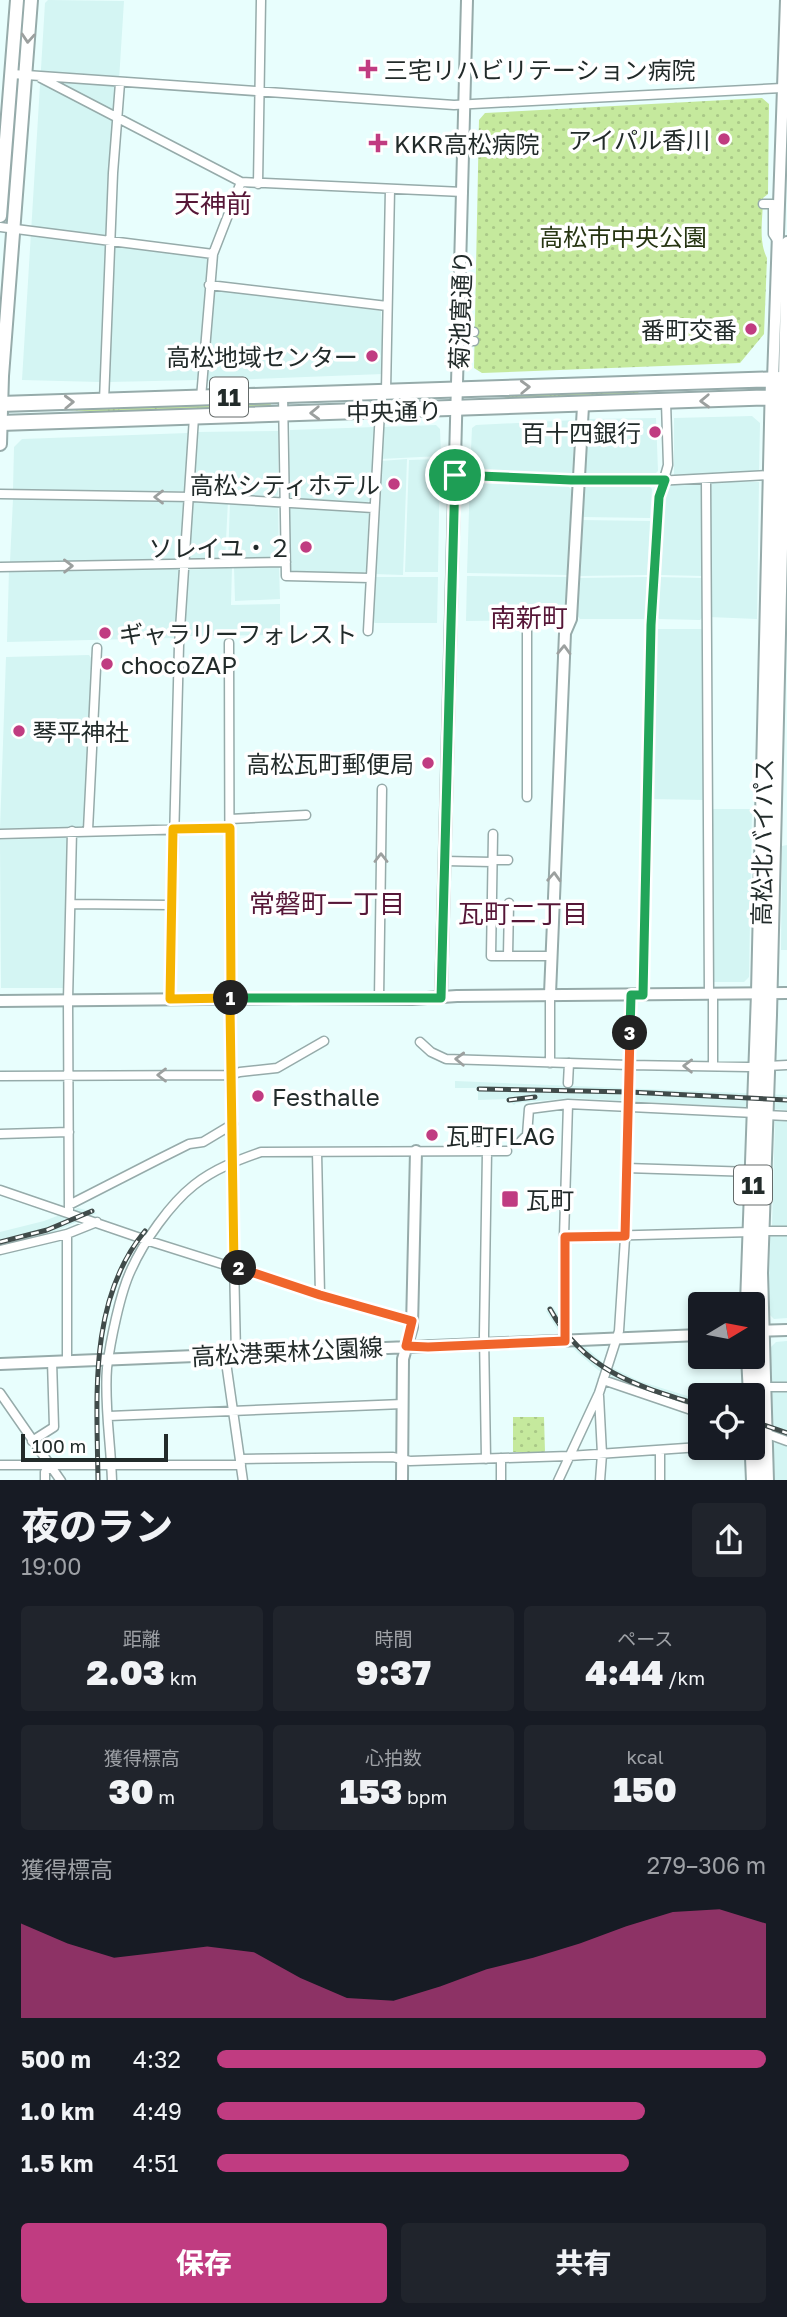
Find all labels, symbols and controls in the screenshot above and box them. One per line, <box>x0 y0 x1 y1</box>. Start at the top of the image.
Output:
one-way arrow <box>21 33 36 44</box>
place label: 三宅リハビリテーション病院 <box>384 55 696 84</box>
marker: 三宅リハビリテーション病院 <box>358 59 378 79</box>
place label: アイパル香川 <box>568 125 710 154</box>
place label: KKR高松病院 <box>394 129 539 158</box>
marker: アイパル香川 <box>716 131 732 147</box>
marker: KKR高松病院 <box>368 133 388 153</box>
district label: 天神前 <box>174 188 252 219</box>
park label: 高松市中央公園 <box>539 222 707 251</box>
street label: 菊池寛通り <box>443 250 477 370</box>
place label: 番町交番 <box>641 315 737 344</box>
marker: 番町交番 <box>743 321 759 337</box>
place label: 高松地域センター <box>166 342 358 371</box>
marker: 高松地域センター <box>364 348 380 364</box>
road number: 11 <box>210 378 248 416</box>
one-way arrow <box>521 379 531 395</box>
one-way arrow <box>699 393 710 408</box>
one-way arrow <box>64 395 75 410</box>
street label: 中央通り <box>346 396 442 426</box>
one-way arrow <box>309 405 320 421</box>
place label: 百十四銀行 <box>521 418 641 447</box>
marker: 百十四銀行 <box>647 424 663 440</box>
pin <box>425 445 485 505</box>
icon: arrive <box>436 456 474 494</box>
place label: 高松シティホテル <box>189 470 380 499</box>
marker: 高松シティホテル <box>386 476 402 492</box>
one-way arrow <box>153 489 163 505</box>
place label: ソレイユ・２ <box>148 533 292 562</box>
marker: ソレイユ・２ <box>298 539 314 555</box>
one-way arrow <box>63 558 74 574</box>
district label: 南新町 <box>490 602 568 633</box>
place label: ギャラリーフォレスト <box>119 619 358 648</box>
marker: ギャラリーフォレスト <box>97 625 113 641</box>
one-way arrow <box>557 644 572 655</box>
place label: chocoZAP <box>121 650 237 679</box>
marker: chocoZAP <box>99 656 115 672</box>
place label: 琴平神社 <box>33 717 129 746</box>
marker: 琴平神社 <box>11 723 27 739</box>
place label: 高松瓦町郵便局 <box>246 749 414 778</box>
marker: 高松瓦町郵便局 <box>420 755 436 771</box>
street label: 高松北バイパス <box>746 758 778 926</box>
one-way arrow <box>374 852 389 863</box>
one-way arrow <box>547 871 562 882</box>
district label: 常磐町一丁目 <box>249 888 405 919</box>
district label: 瓦町二丁目 <box>458 898 588 929</box>
pin: 1 <box>214 981 248 1016</box>
text: 1 <box>226 986 235 1009</box>
pin: 3 <box>612 1016 648 1050</box>
text: 3 <box>624 1021 635 1044</box>
one-way arrow <box>455 1052 466 1067</box>
one-way arrow <box>682 1058 693 1074</box>
one-way arrow <box>156 1067 167 1083</box>
place label: Festhalle <box>272 1082 380 1111</box>
marker: Festhalle <box>250 1088 266 1104</box>
place label: 瓦町FLAG <box>446 1121 555 1150</box>
marker: 瓦町FLAG <box>424 1127 440 1143</box>
road number: 11 <box>734 1166 772 1204</box>
place label: 瓦町 <box>526 1185 574 1214</box>
marker: 瓦町 <box>500 1189 520 1209</box>
pin: 2 <box>222 1250 256 1286</box>
text: 2 <box>233 1256 244 1279</box>
north arrow <box>688 1292 765 1368</box>
map controls <box>688 1292 765 1460</box>
street label: 高松港栗林公園線 <box>190 1331 384 1371</box>
button: locate <box>688 1383 765 1460</box>
scale bar <box>21 1432 168 1463</box>
text: 100 m <box>32 1434 86 1457</box>
text: 夜のラン <box>21 1503 173 1548</box>
button: share <box>692 1503 766 1577</box>
text: 19:00 <box>21 1552 82 1580</box>
text: 距離 <box>123 1627 161 1650</box>
text: 時間 <box>374 1627 413 1650</box>
text: ペース <box>617 1627 673 1650</box>
text: 2.03 <box>86 1651 165 1693</box>
text: 9:37 <box>356 1651 431 1693</box>
text: 4:44 <box>585 1651 664 1693</box>
text: km <box>165 1666 197 1689</box>
text: /km <box>664 1666 705 1689</box>
text: kcal <box>626 1745 664 1768</box>
text: 獲得標高 <box>104 1746 180 1769</box>
text: 心拍数 <box>365 1746 422 1769</box>
text: 150 <box>613 1768 677 1810</box>
text: 30 <box>108 1770 154 1812</box>
text: 153 <box>340 1770 402 1812</box>
text: m <box>154 1785 175 1808</box>
text: bpm <box>402 1785 447 1808</box>
text: 279–306 m <box>647 1851 766 1879</box>
text: 獲得標高 <box>21 1855 113 1883</box>
text: 500 m <box>21 2045 91 2073</box>
text: 4:32 <box>133 2045 181 2073</box>
text: 1.0 km <box>21 2097 94 2125</box>
text: 4:49 <box>133 2097 182 2125</box>
text: 1.5 km <box>21 2149 93 2177</box>
text: 4:51 <box>133 2149 178 2177</box>
button: 保存 <box>21 2223 387 2303</box>
button: 共有 <box>401 2223 766 2303</box>

